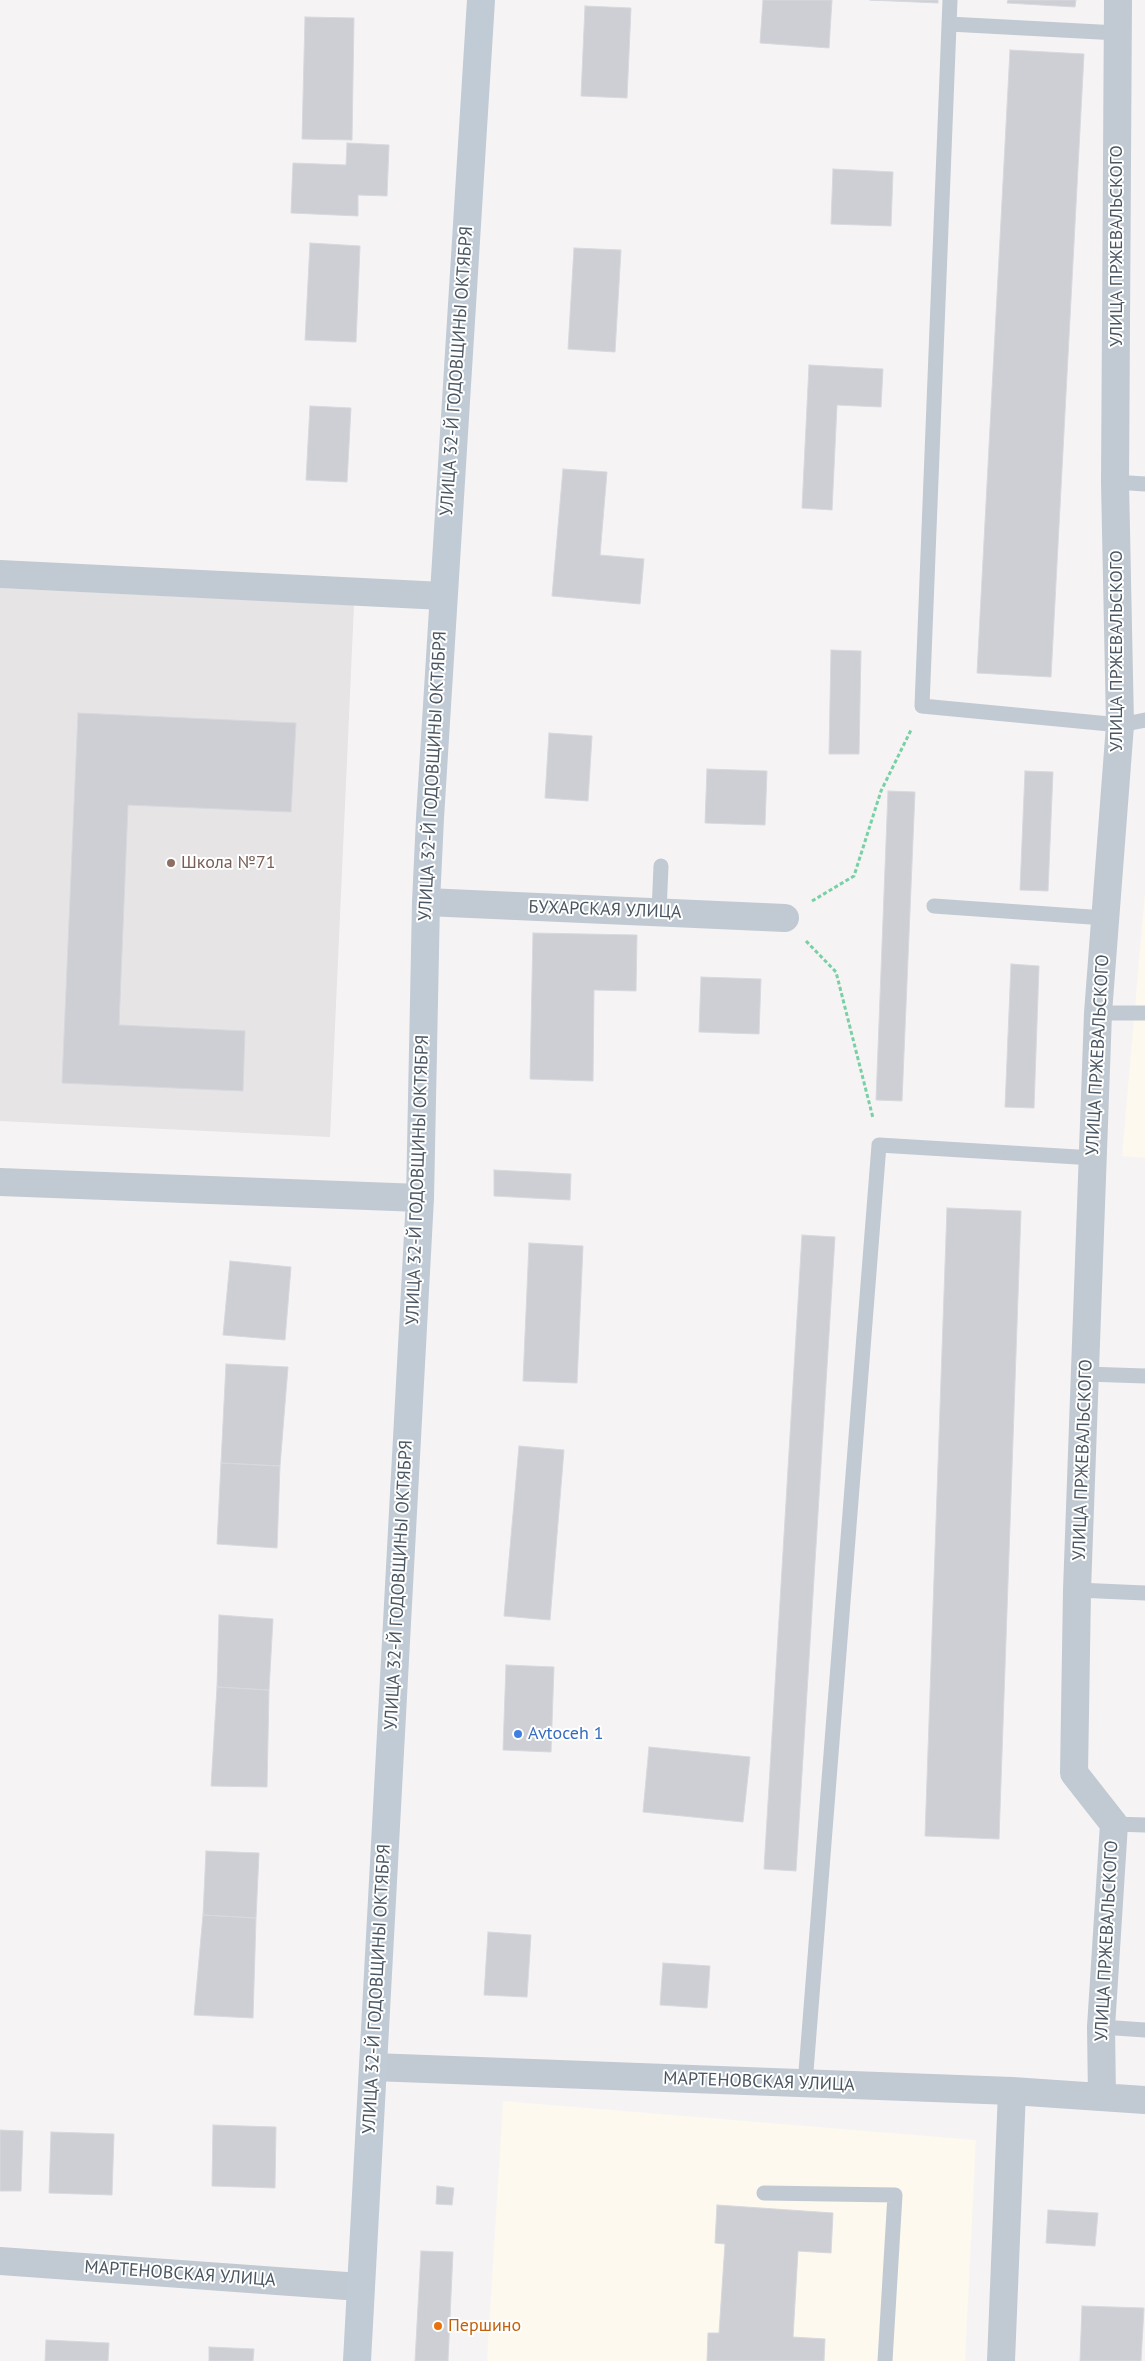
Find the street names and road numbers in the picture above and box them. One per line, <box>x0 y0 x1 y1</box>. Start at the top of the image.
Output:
street label: УЛИЦА ПРЖЕВАЛЬСКОГО <box>1106 145 1128 347</box>
street label: УЛИЦА 32-Й ГОДОВЩИНЫ ОКТЯБРЯ <box>436 225 478 517</box>
street label: УЛИЦА ПРЖЕВАЛЬСКОГО <box>1106 550 1128 752</box>
street label: УЛИЦА 32-Й ГОДОВЩИНЫ ОКТЯБРЯ <box>415 630 451 922</box>
street label: БУХАРСКАЯ УЛИЦА <box>528 897 682 923</box>
street label: УЛИЦА ПРЖЕВАЛЬСКОГО <box>1082 954 1114 1156</box>
street label: УЛИЦА 32-Й ГОДОВЩИНЫ ОКТЯБРЯ <box>402 1035 434 1325</box>
street label: УЛИЦА ПРЖЕВАЛЬСКОГО <box>1069 1359 1097 1561</box>
street label: УЛИЦА 32-Й ГОДОВЩИНЫ ОКТЯБРЯ <box>381 1439 417 1731</box>
street label: УЛИЦА ПРЖЕВАЛЬСКОГО <box>1091 1840 1123 2042</box>
street label: УЛИЦА 32-Й ГОДОВЩИНЫ ОКТЯБРЯ <box>359 1843 395 2135</box>
street label: МАРТЕНОВСКАЯ УЛИЦА <box>663 2068 855 2096</box>
street label: МАРТЕНОВСКАЯ УЛИЦА <box>84 2257 276 2291</box>

